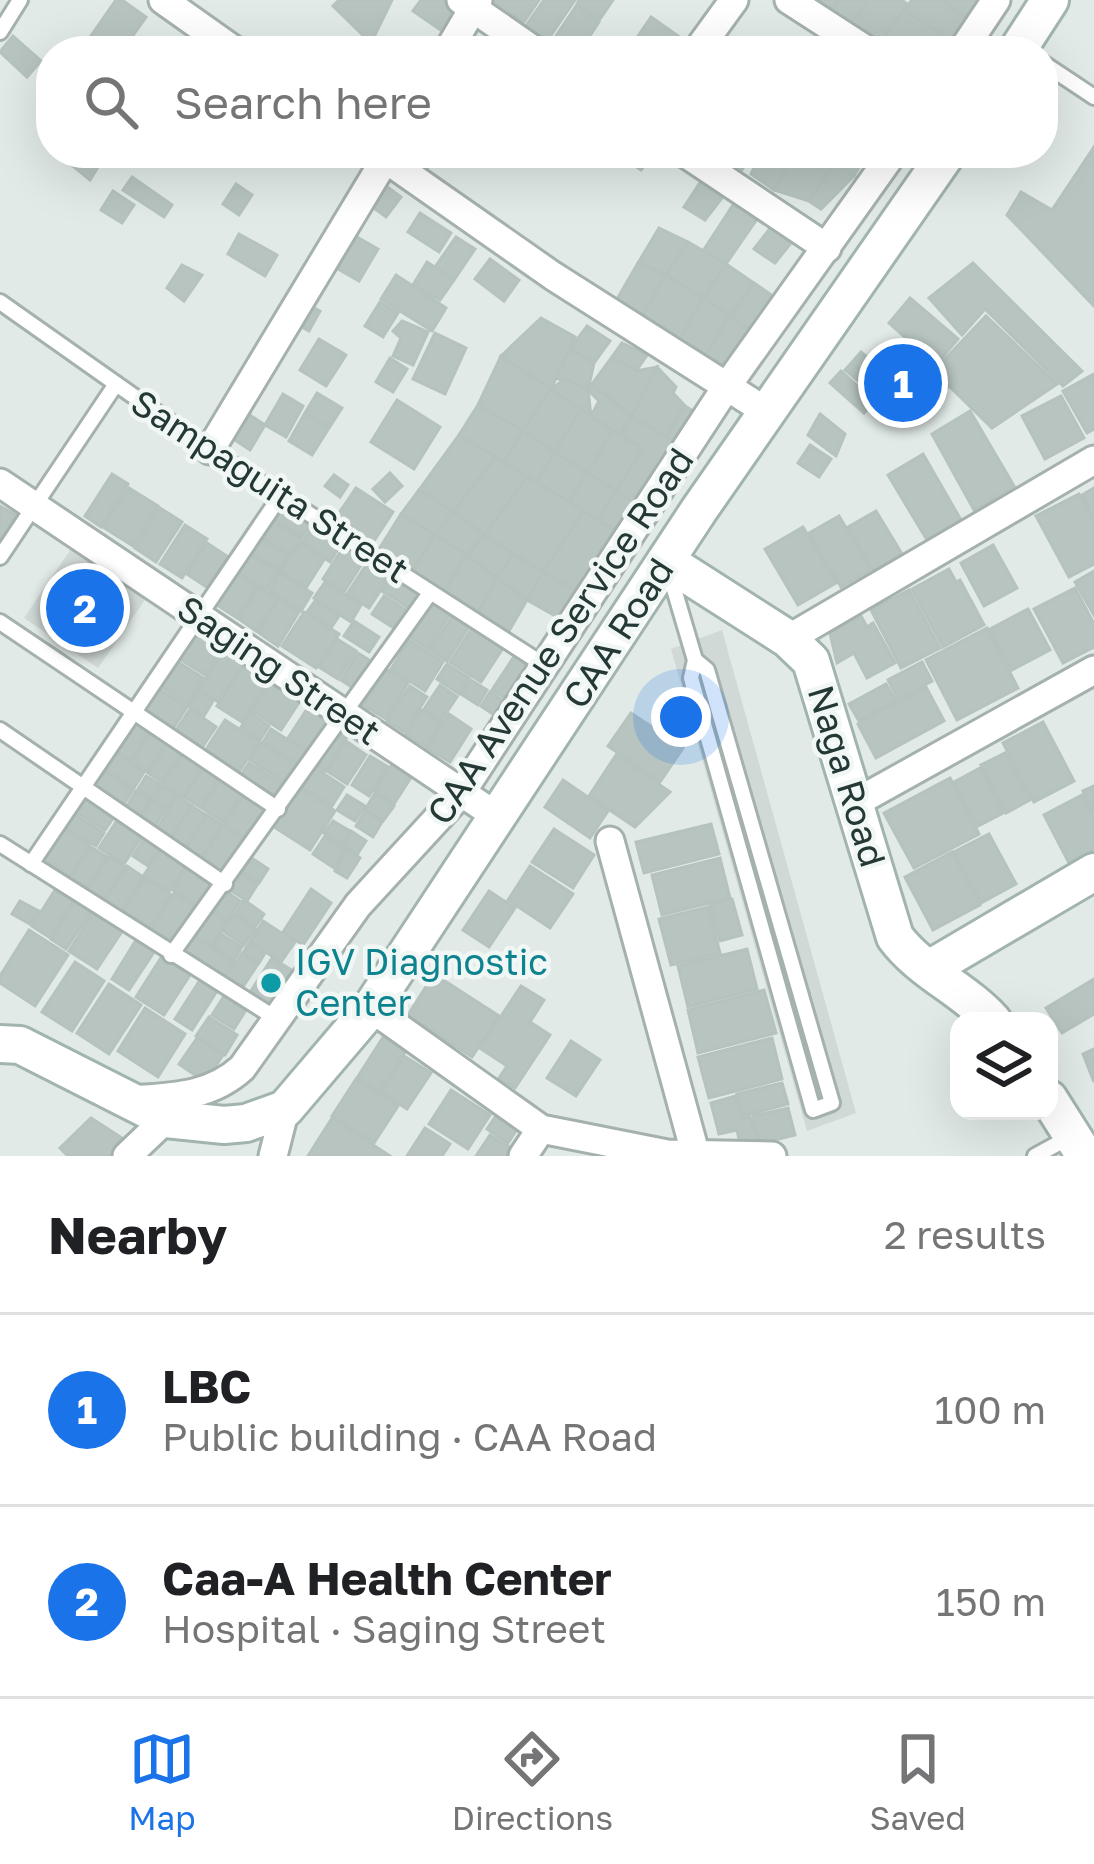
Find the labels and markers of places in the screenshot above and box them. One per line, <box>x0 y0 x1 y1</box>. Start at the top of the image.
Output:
pin: 1 <box>864 338 942 428</box>
pin: 2 <box>46 563 124 653</box>
place label: IGV Diagnostic Center <box>295 940 548 1024</box>
marker: IGV Diagnostic Center <box>258 970 284 996</box>

